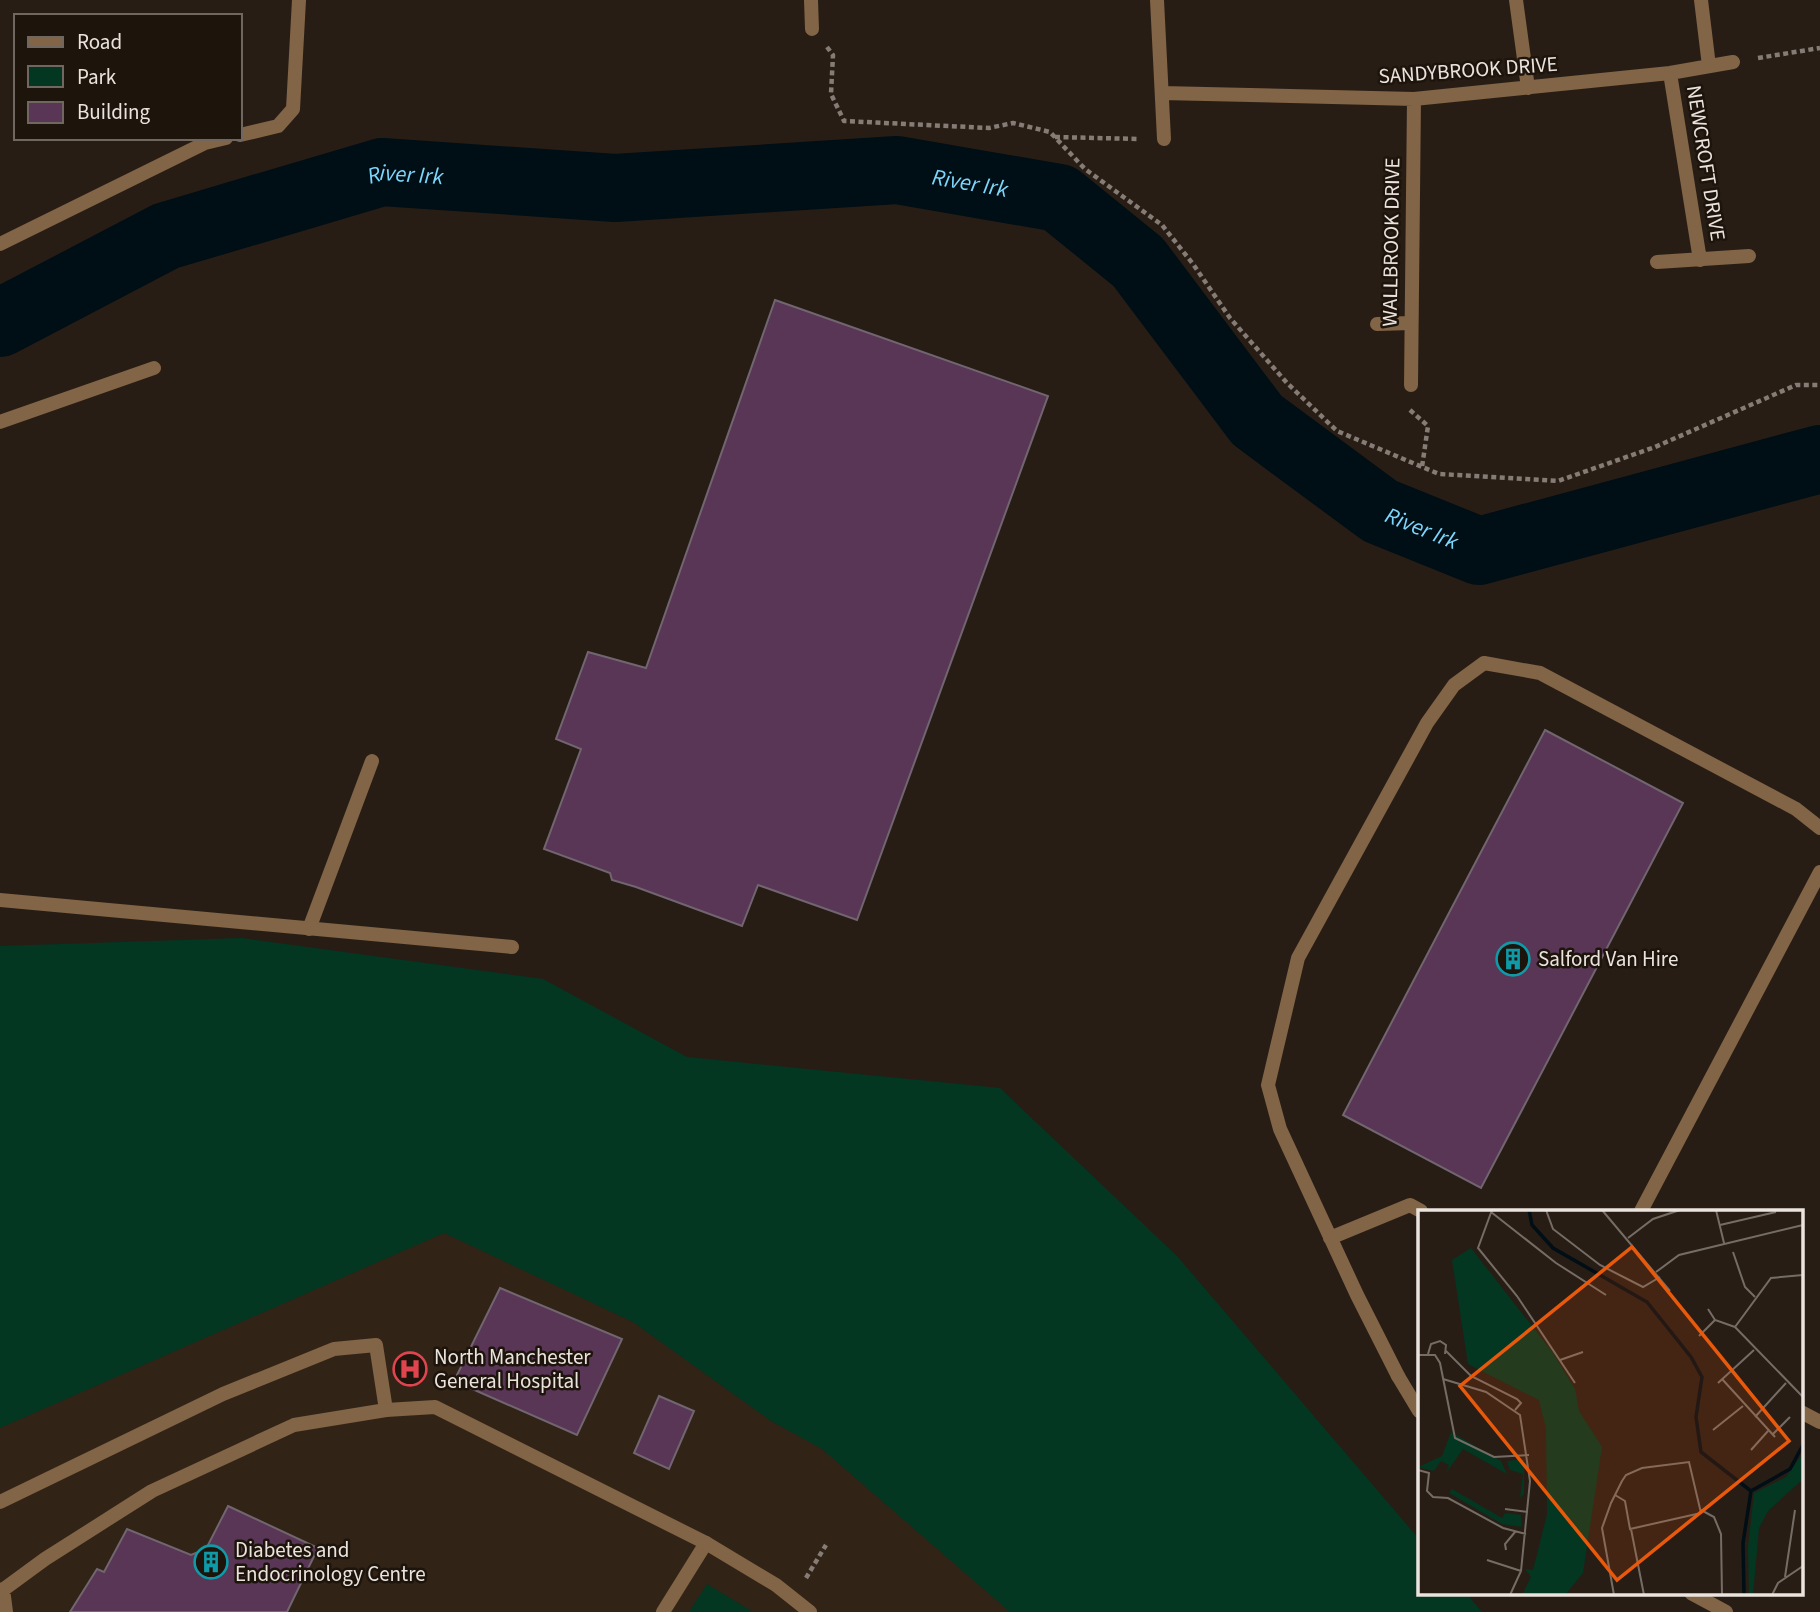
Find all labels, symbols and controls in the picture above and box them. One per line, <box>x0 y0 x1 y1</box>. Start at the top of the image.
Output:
legend <box>14 14 242 140</box>
text: Road <box>77 27 122 57</box>
street label: SANDYBROOK DRIVE <box>1377 49 1559 91</box>
text: Park <box>77 62 117 92</box>
street label: NEWCROFT DRIVE <box>1679 83 1733 243</box>
text: Building <box>77 97 151 127</box>
water label: River Irk <box>363 155 446 193</box>
street label: WALLBROOK DRIVE <box>1375 157 1407 327</box>
water label: River Irk <box>930 160 1012 206</box>
water label: River Irk <box>1380 498 1465 558</box>
building icon: Salford Van Hire <box>1494 940 1532 978</box>
place label: Salford Van Hire <box>1538 944 1678 974</box>
inset map <box>1418 1210 1802 1594</box>
place label: North Manchester General Hospital <box>434 1342 591 1396</box>
hospital icon: North Manchester General Hospital <box>391 1350 429 1388</box>
place label: Diabetes and Endocrinology Centre <box>235 1535 426 1589</box>
building icon: Diabetes and Endocrinology Centre <box>192 1543 230 1581</box>

